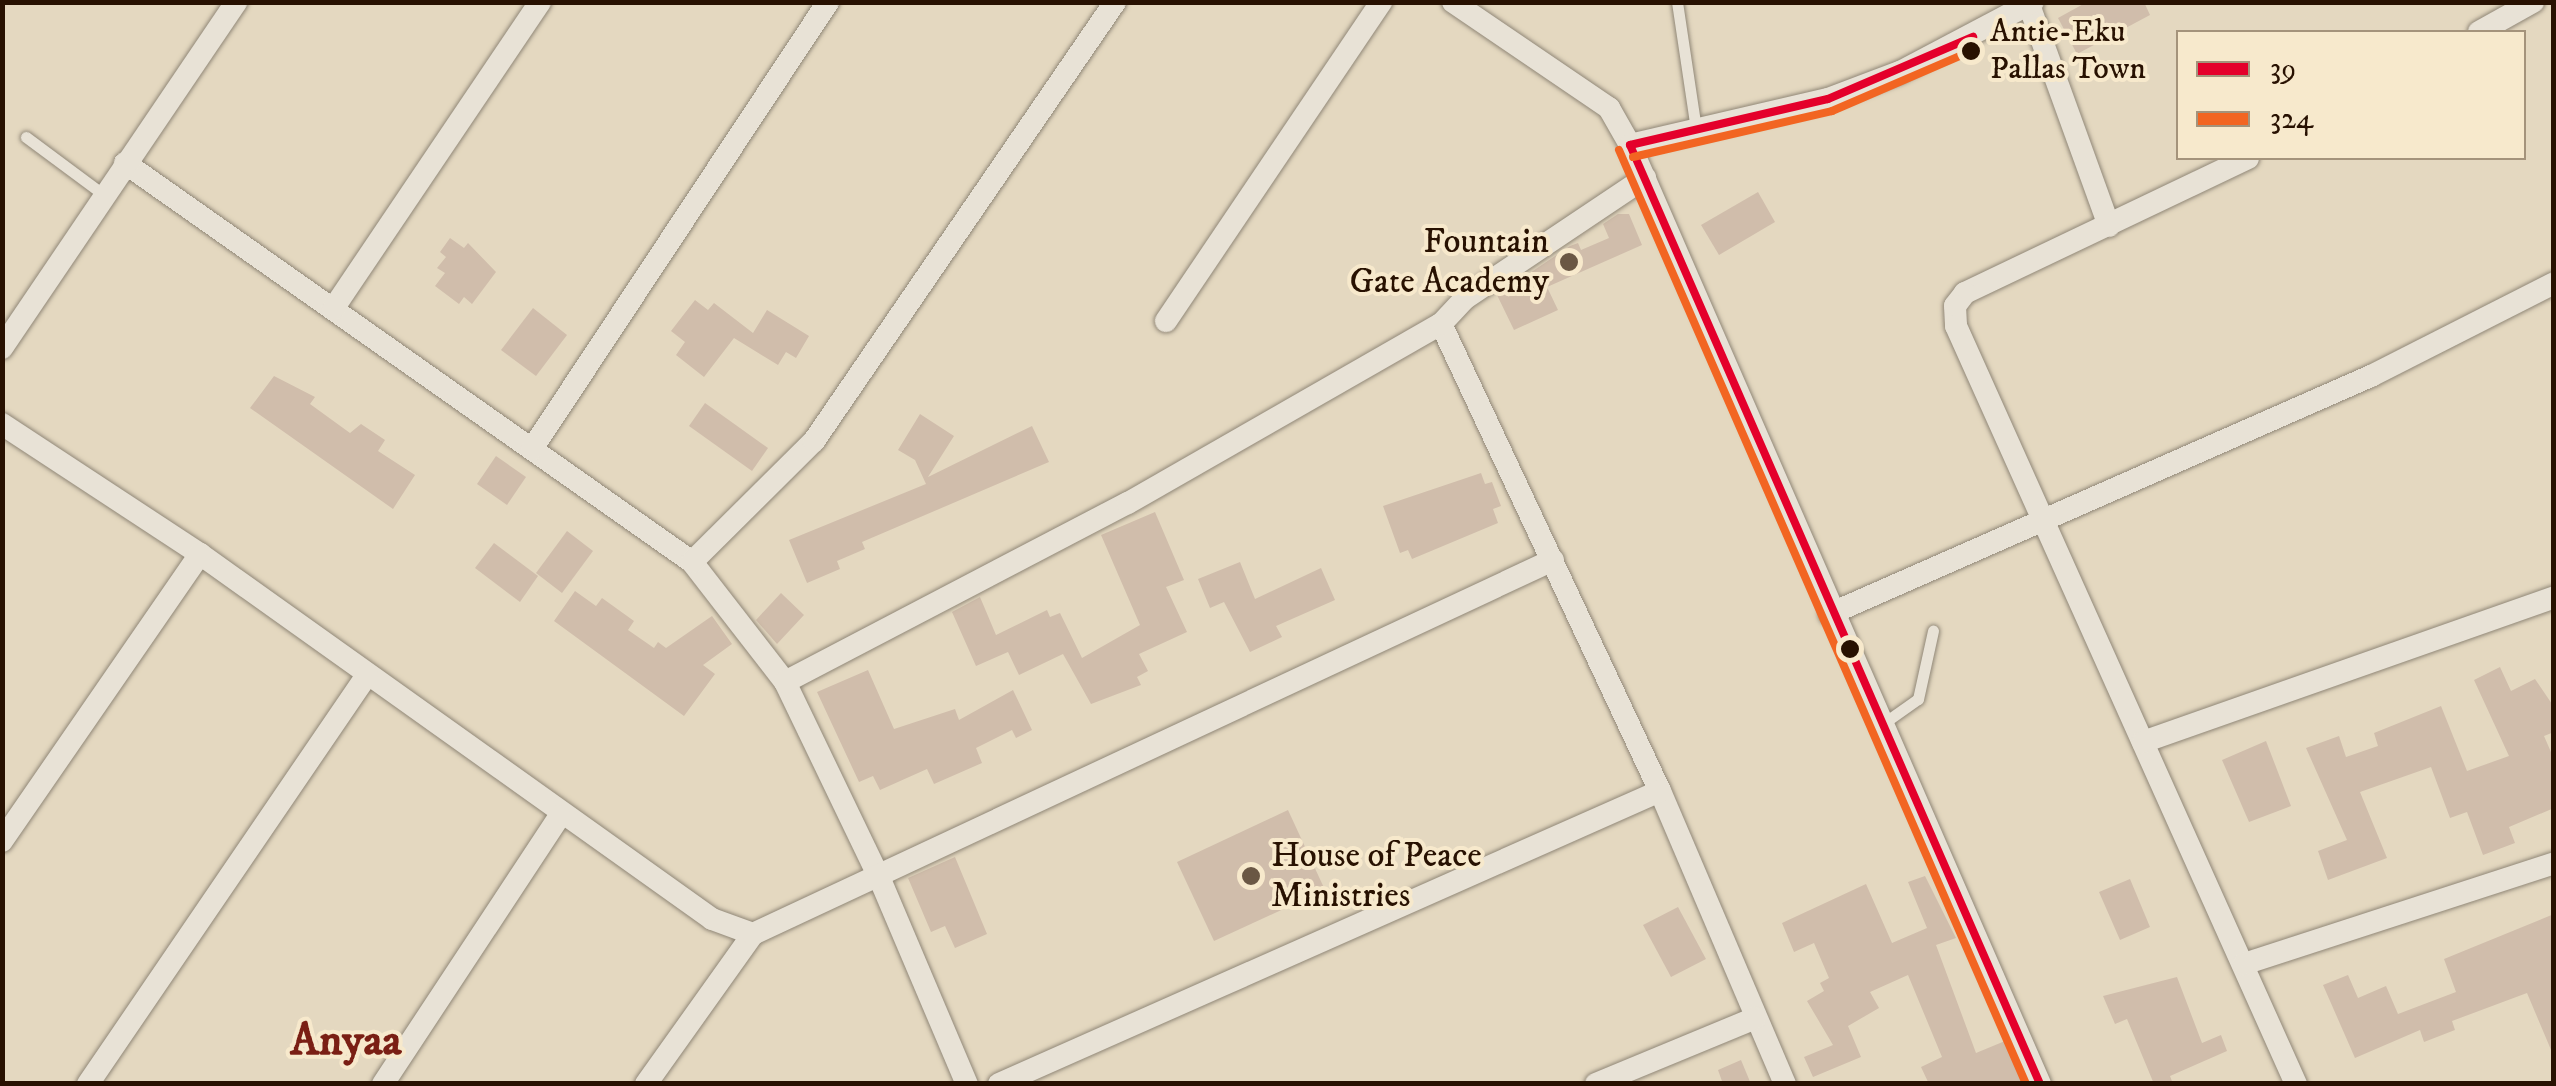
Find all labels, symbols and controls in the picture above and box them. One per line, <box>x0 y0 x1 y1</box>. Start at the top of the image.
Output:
place label: Antie-Eku Pallas Town <box>1990 14 2146 89</box>
legend <box>2176 30 2526 160</box>
marker: Antie-Eku Pallas Town <box>1961 41 1981 61</box>
text: 39 <box>2270 51 2296 88</box>
text: 324 <box>2270 101 2313 138</box>
place label: Fountain Gate Academy <box>1350 221 1549 303</box>
marker: Fountain Gate Academy <box>1558 251 1580 273</box>
unlabelled marker <box>1840 639 1860 659</box>
place label: House of Peace Ministries <box>1271 835 1482 917</box>
marker: House of Peace Ministries <box>1240 865 1262 887</box>
district label: Anyaa <box>290 1015 402 1069</box>

